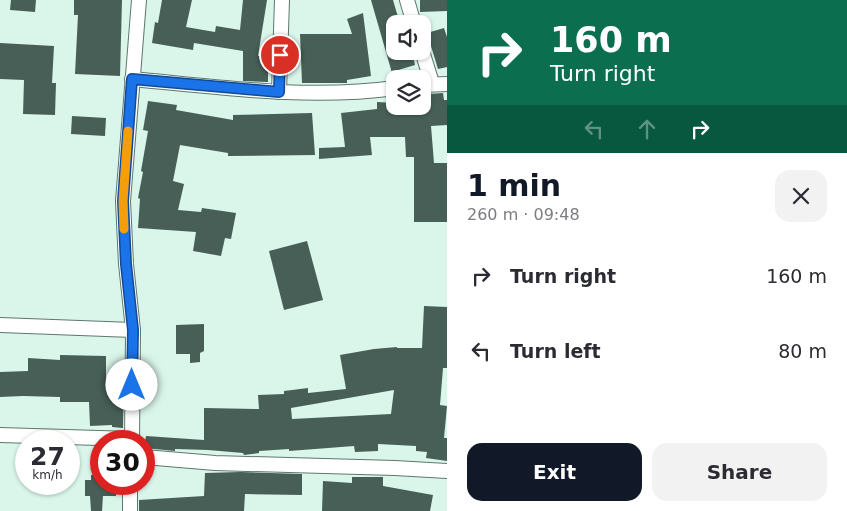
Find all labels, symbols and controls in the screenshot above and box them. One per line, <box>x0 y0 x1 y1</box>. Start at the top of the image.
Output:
map controls <box>386 15 431 115</box>
button: sound <box>386 15 431 60</box>
icon: right <box>467 20 532 85</box>
text: 160 m <box>550 20 672 60</box>
pin <box>259 34 301 76</box>
icon: arrive <box>266 41 294 69</box>
text: Turn right <box>550 61 655 86</box>
button: layers <box>386 70 431 115</box>
icon: left <box>580 115 608 143</box>
icon: ahead <box>633 115 661 143</box>
icon: right <box>686 115 714 143</box>
text: 1 min <box>467 168 561 203</box>
button: close <box>775 170 827 222</box>
text: 260 m · 09:48 <box>467 205 580 224</box>
icon: right <box>467 262 495 290</box>
text: Turn right <box>510 265 616 287</box>
text: 160 m <box>766 265 827 287</box>
icon: left <box>467 337 495 365</box>
text: Turn left <box>510 340 601 362</box>
text: 80 m <box>778 340 827 362</box>
position arrow <box>105 358 157 410</box>
speed limit sign: 30 <box>90 430 155 495</box>
text: 27 <box>30 442 65 471</box>
button: Exit <box>467 443 642 501</box>
button: Share <box>652 443 827 501</box>
text: km/h <box>32 468 63 482</box>

